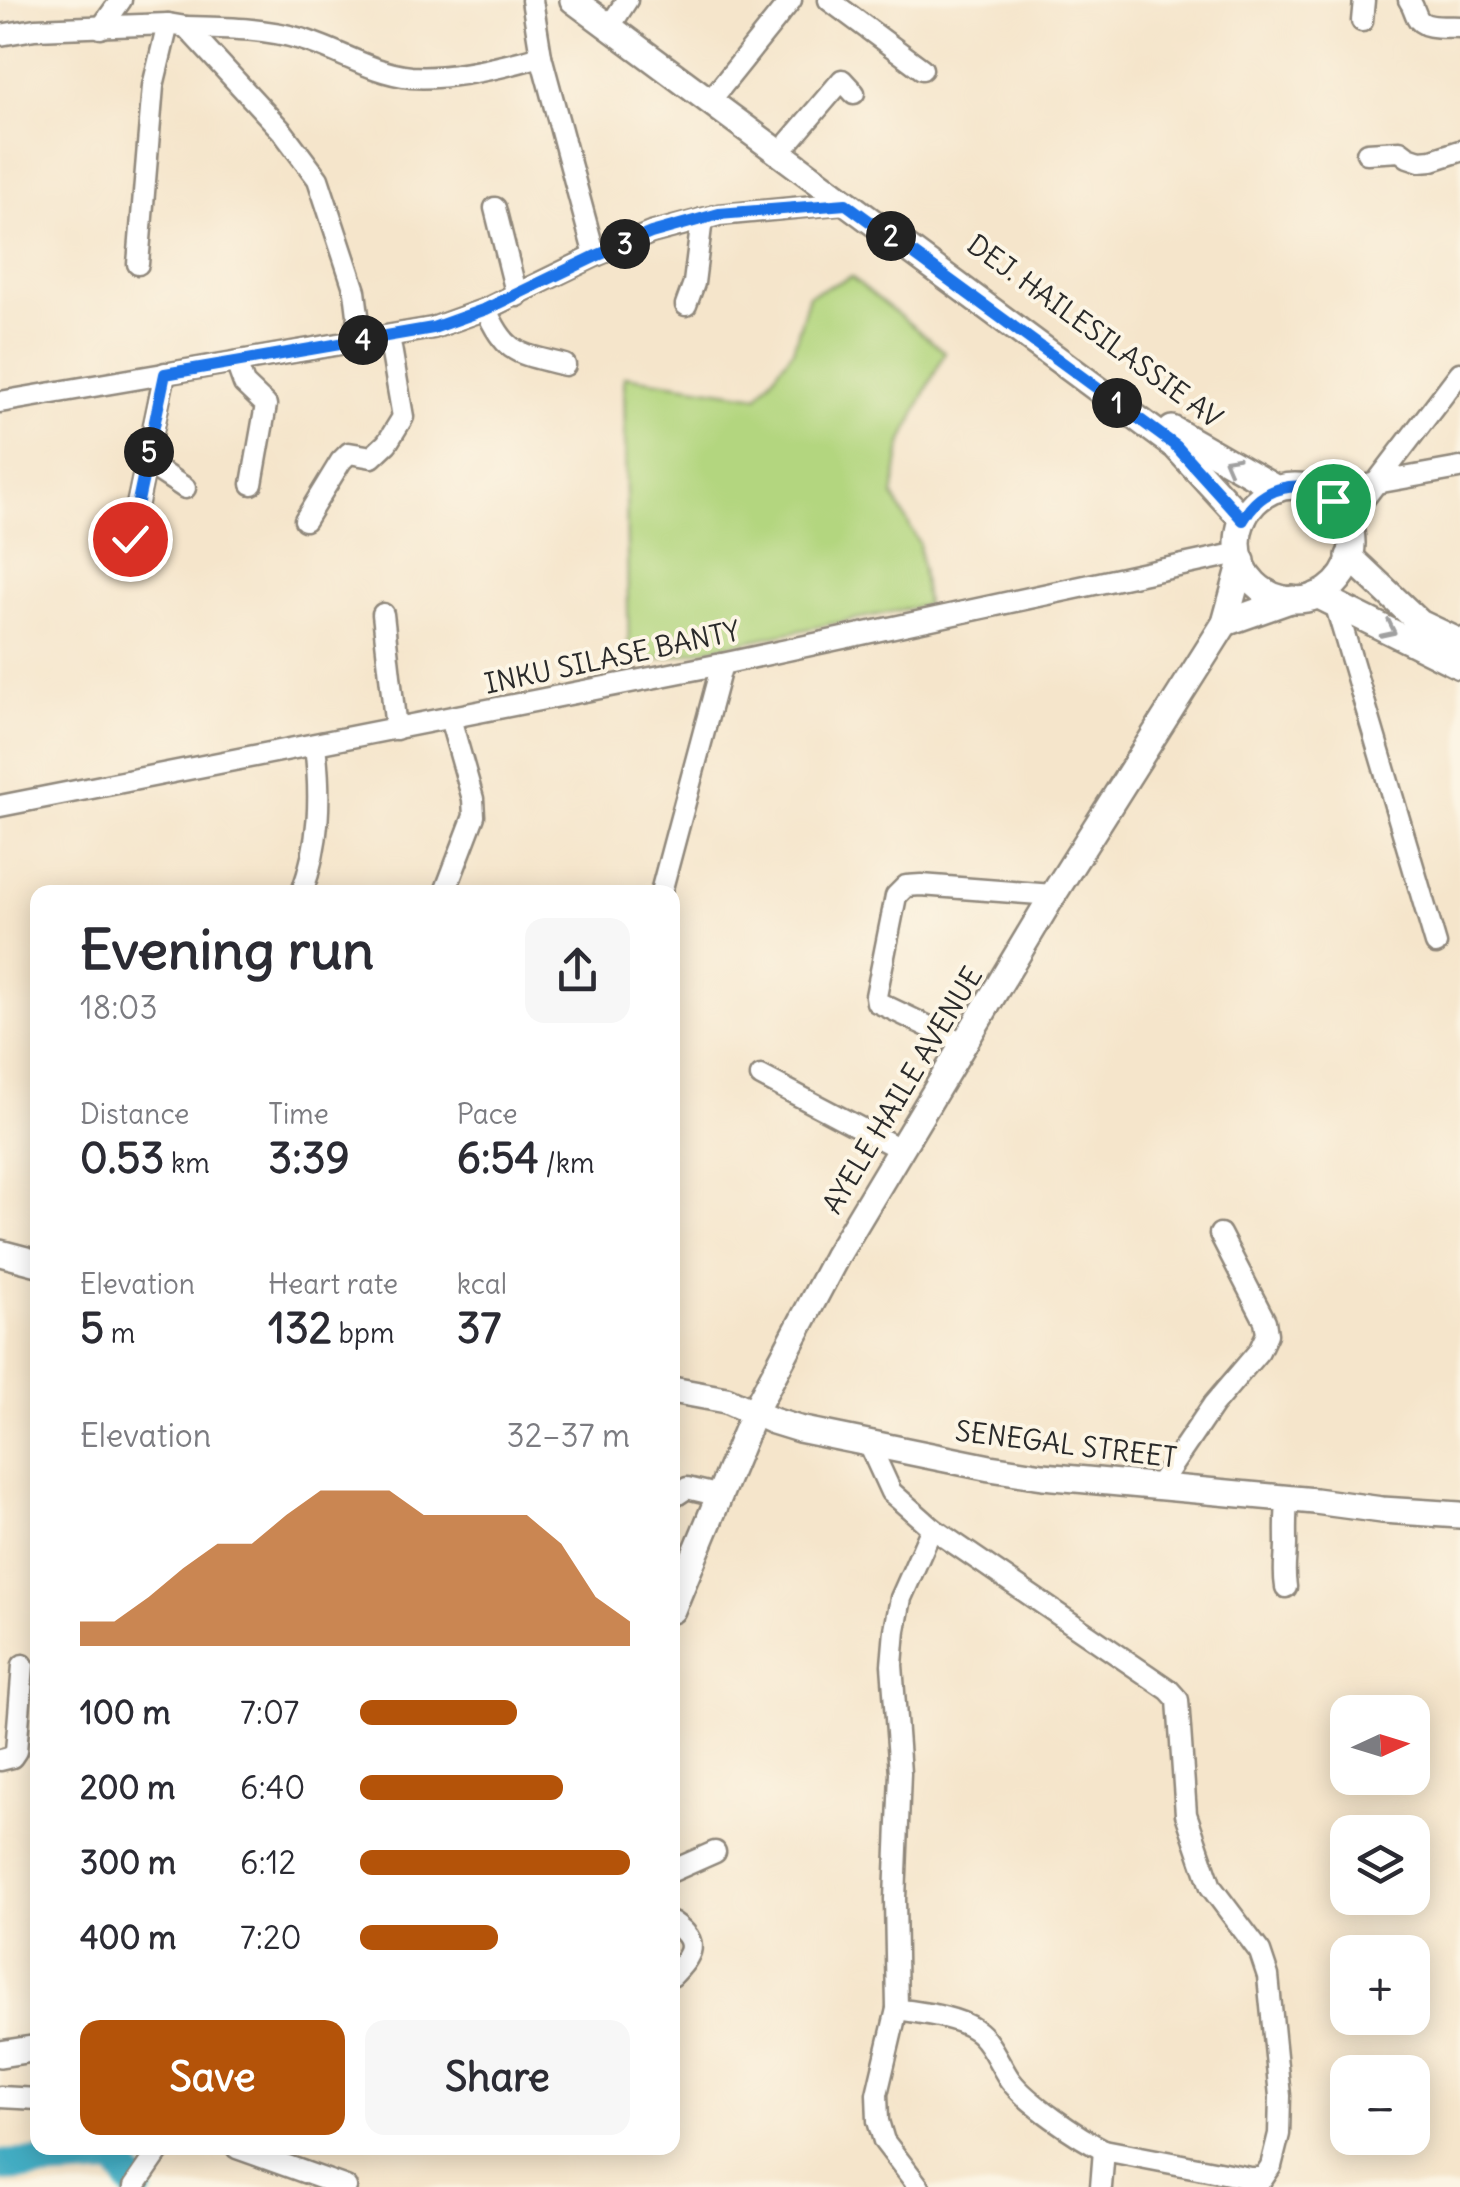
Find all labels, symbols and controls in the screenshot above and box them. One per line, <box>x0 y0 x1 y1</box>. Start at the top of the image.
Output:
pin: 2 <box>866 211 916 261</box>
text: 2 <box>883 218 899 254</box>
pin: 3 <box>600 219 650 269</box>
text: 3 <box>617 226 633 262</box>
street label: DEJ. HAILESILASSIE AV <box>960 226 1230 436</box>
pin: 4 <box>338 315 388 365</box>
text: 4 <box>355 322 371 358</box>
pin: 1 <box>1092 378 1142 428</box>
text: 1 <box>1111 385 1123 421</box>
pin: 5 <box>124 427 174 477</box>
text: 5 <box>141 434 157 470</box>
one-way arrow <box>1222 456 1241 475</box>
pin <box>1291 459 1376 544</box>
icon: arrive <box>1306 474 1361 529</box>
pin <box>88 497 173 582</box>
icon: check <box>103 512 158 567</box>
street label: INKU SILASE BANTY <box>481 612 743 702</box>
one-way arrow <box>1378 617 1396 637</box>
text: Evening run <box>80 915 374 984</box>
button: share <box>525 918 630 1023</box>
street label: AYELE HAILE AVENUE <box>814 960 990 1220</box>
text: 18:03 <box>80 987 158 1028</box>
text: Distance <box>80 1096 189 1132</box>
text: Time <box>268 1096 329 1132</box>
text: Pace <box>457 1096 518 1132</box>
text: 0.53 <box>80 1132 164 1184</box>
text: 3:39 <box>268 1132 350 1184</box>
text: 6:54 <box>457 1132 539 1184</box>
text: km <box>164 1145 210 1181</box>
text: /km <box>539 1145 594 1181</box>
text: Elevation <box>80 1266 195 1302</box>
text: Heart rate <box>268 1266 398 1302</box>
text: kcal <box>457 1266 507 1302</box>
text: 5 <box>80 1302 104 1354</box>
text: 132 <box>268 1302 332 1354</box>
text: 37 <box>457 1302 501 1354</box>
text: m <box>104 1315 135 1351</box>
text: bpm <box>332 1315 395 1351</box>
street label: SENEGAL STREET <box>953 1413 1179 1475</box>
text: Elevation <box>80 1415 211 1456</box>
text: 32–37 m <box>507 1415 630 1456</box>
text: 100 m <box>80 1692 171 1733</box>
text: 7:07 <box>240 1692 299 1733</box>
north arrow <box>1330 1695 1430 1795</box>
map controls <box>1330 1695 1430 2155</box>
text: 200 m <box>80 1767 175 1808</box>
text: 6:40 <box>240 1767 305 1808</box>
button: layers <box>1330 1815 1430 1915</box>
text: 300 m <box>80 1842 176 1883</box>
text: 6:12 <box>240 1842 296 1883</box>
text: 400 m <box>80 1917 176 1958</box>
text: 7:20 <box>240 1917 302 1958</box>
button: + <box>1330 1935 1430 2035</box>
button: Save <box>80 2020 345 2135</box>
button: Share <box>365 2020 630 2135</box>
button: − <box>1330 2055 1430 2155</box>

